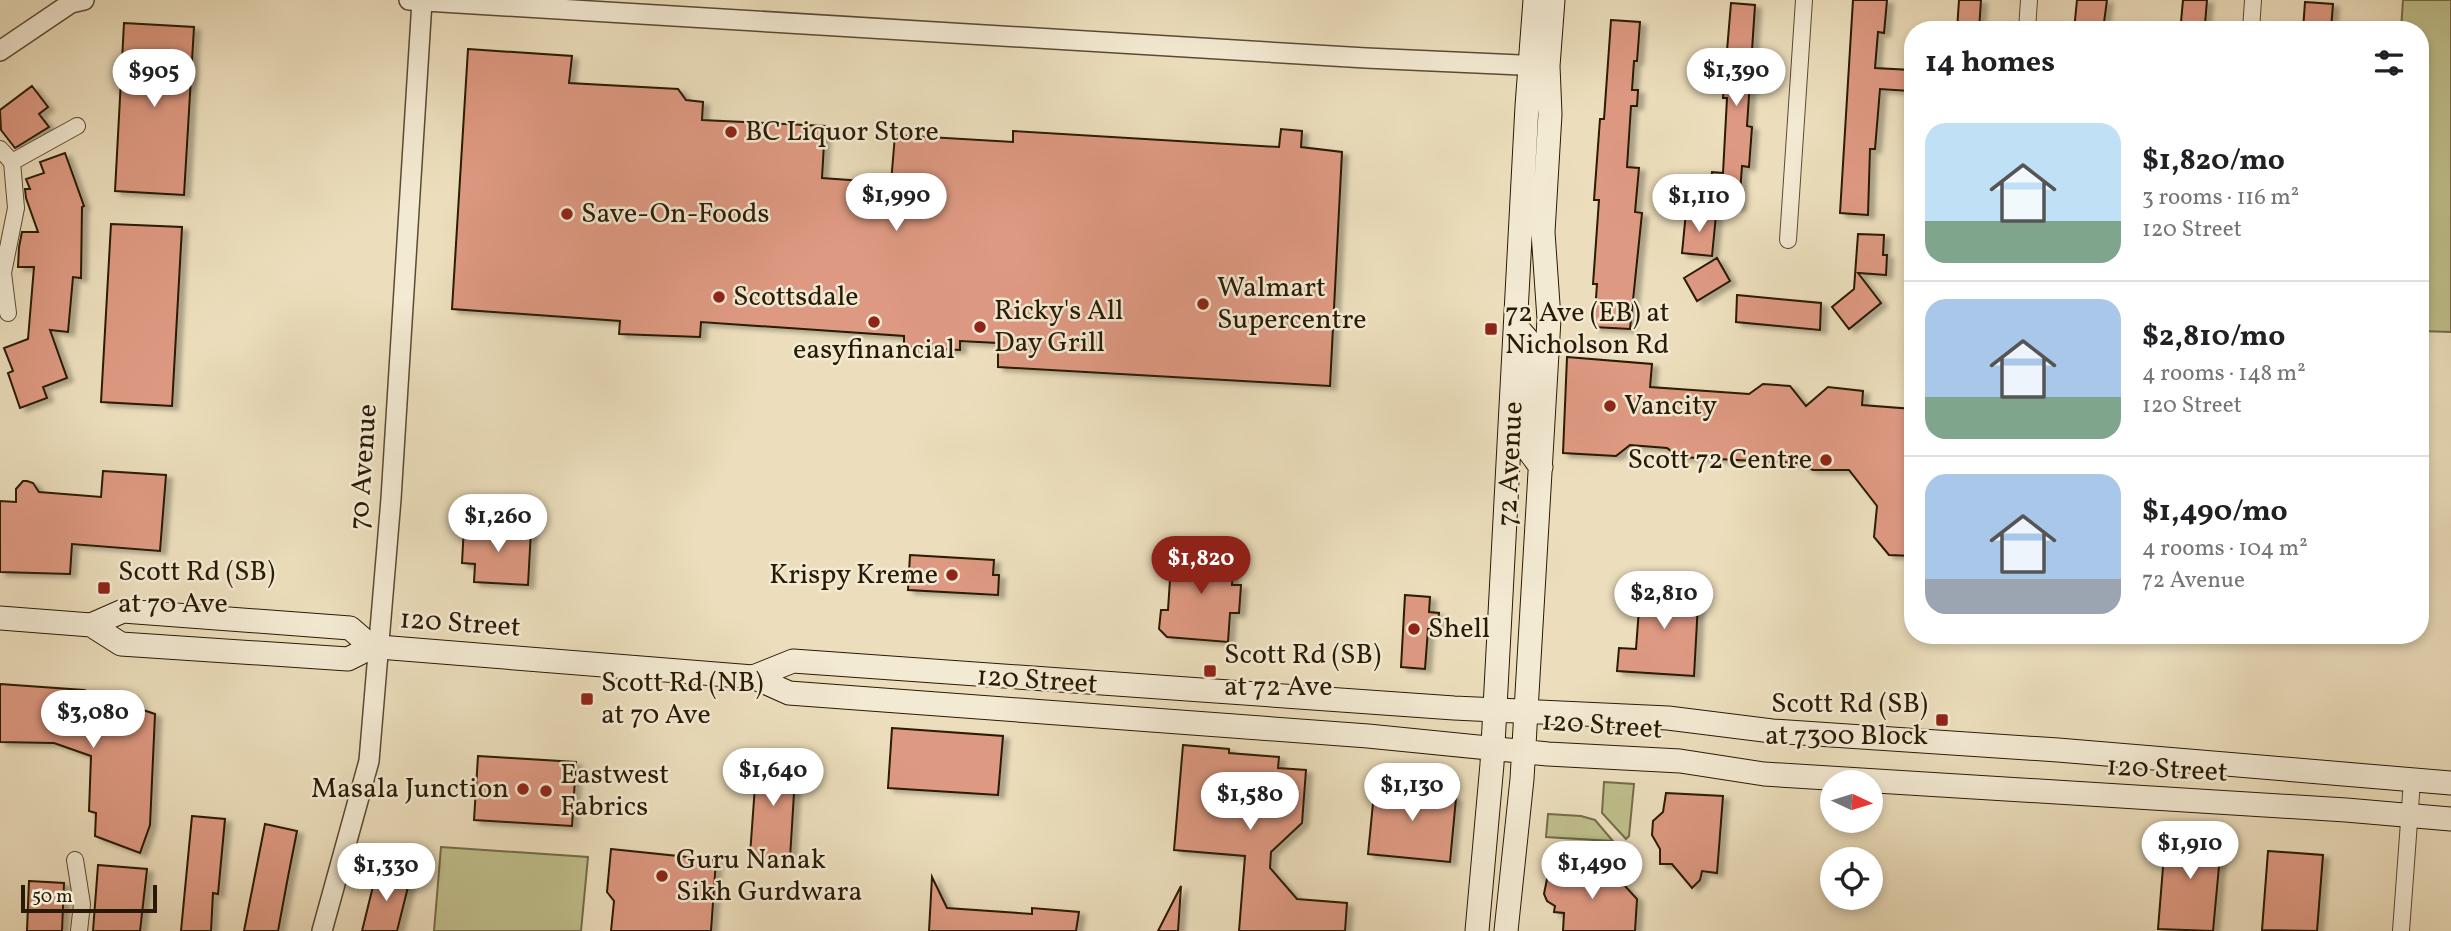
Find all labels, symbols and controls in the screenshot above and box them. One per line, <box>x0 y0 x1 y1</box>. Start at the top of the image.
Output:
text: 14 homes <box>1925 42 2055 84</box>
icon: filters <box>2370 44 2408 82</box>
pin: $1,390 <box>1679 48 1793 108</box>
pin: $905 <box>113 50 195 109</box>
text: $1,390 <box>1703 55 1769 87</box>
text: $905 <box>129 56 179 88</box>
place label: BC Liquor Store <box>745 113 939 152</box>
marker: BC Liquor Store <box>723 124 739 140</box>
text: $1,820/mo <box>2142 140 2285 182</box>
icon: home <box>1981 151 2065 235</box>
pin: $1,990 <box>839 174 953 233</box>
pin: $1,110 <box>1642 174 1756 234</box>
text: $1,990 <box>862 180 930 212</box>
text: $1,110 <box>1668 181 1730 213</box>
text: 3 rooms · 116 m² <box>2142 182 2299 214</box>
place label: Save-On-Foods <box>581 195 770 234</box>
marker: Save-On-Foods <box>559 206 575 222</box>
text: 120 Street <box>2142 214 2242 246</box>
place label: Walmart Supercentre <box>1217 269 1367 340</box>
place label: Scottsdale <box>733 278 859 317</box>
marker: Scottsdale <box>711 289 727 305</box>
place label: Ricky's All Day Grill <box>994 292 1123 363</box>
place label: 72 Ave (EB) at Nicholson Rd <box>1505 294 1670 365</box>
marker: Walmart Supercentre <box>1195 296 1211 312</box>
marker: easyfinancial <box>866 314 882 330</box>
text: $2,810/mo <box>2142 316 2285 358</box>
marker: Ricky's All Day Grill <box>972 319 988 335</box>
marker: 72 Ave (EB) at Nicholson Rd <box>1483 321 1499 337</box>
icon: home <box>1981 327 2065 411</box>
place label: easyfinancial <box>793 331 955 370</box>
text: 4 rooms · 148 m² <box>2142 358 2306 390</box>
place label: Vancity <box>1624 387 1717 426</box>
text: 120 Street <box>2142 390 2242 422</box>
marker: Vancity <box>1602 398 1618 414</box>
street label: 72 Avenue <box>1488 400 1534 528</box>
street label: 70 Avenue <box>340 403 388 531</box>
place label: Scott 72 Centre <box>1627 441 1812 480</box>
marker: Scott 72 Centre <box>1818 452 1834 468</box>
text: $1,490/mo <box>2142 491 2288 533</box>
pin: $1,260 <box>441 494 555 554</box>
text: $1,260 <box>464 501 532 533</box>
icon: home <box>1981 502 2065 586</box>
text: 4 rooms · 104 m² <box>2142 533 2308 565</box>
pin: $1,820 <box>1144 536 1258 596</box>
text: $1,820 <box>1167 543 1235 575</box>
place label: Scott Rd (SB) at 70 Ave <box>118 553 275 624</box>
place label: Krispy Kreme <box>769 556 938 595</box>
text: 72 Avenue <box>2142 565 2245 597</box>
marker: Krispy Kreme <box>944 567 960 583</box>
pin: $2,810 <box>1607 572 1721 631</box>
text: $2,810 <box>1630 578 1698 610</box>
marker: Scott Rd (SB) at 70 Ave <box>96 580 112 596</box>
street label: 120 Street <box>398 600 522 648</box>
place label: Shell <box>1428 610 1490 649</box>
marker: Shell <box>1406 621 1422 637</box>
place label: Scott Rd (SB) at 72 Ave <box>1224 636 1381 707</box>
street label: 120 Street <box>975 657 1099 705</box>
marker: Scott Rd (SB) at 72 Ave <box>1202 663 1218 679</box>
place label: Scott Rd (NB) at 70 Ave <box>601 664 763 735</box>
place label: Scott Rd (SB) at 7300 Block <box>1765 685 1928 756</box>
pin: $3,080 <box>36 690 150 750</box>
marker: Scott Rd (NB) at 70 Ave <box>579 691 595 707</box>
text: $3,080 <box>57 697 129 729</box>
street label: 120 Street <box>1540 702 1664 750</box>
marker: Scott Rd (SB) at 7300 Block <box>1934 712 1950 728</box>
street label: 120 Street <box>2105 747 2229 793</box>
pin: $1,640 <box>716 748 830 808</box>
text: $1,640 <box>739 755 807 787</box>
place label: Eastwest Fabrics <box>560 756 669 827</box>
pin: $1,130 <box>1355 764 1469 823</box>
place label: Masala Junction <box>311 770 509 809</box>
text: $1,130 <box>1380 770 1444 802</box>
north arrow <box>1820 770 1883 833</box>
map controls <box>1820 770 1883 910</box>
pin: $1,580 <box>1193 772 1307 832</box>
text: $1,580 <box>1217 779 1283 811</box>
marker: Masala Junction <box>515 781 531 797</box>
marker: Eastwest Fabrics <box>538 783 554 799</box>
pin: $1,910 <box>2133 822 2247 881</box>
text: $1,910 <box>2158 828 2222 860</box>
place label: Guru Nanak Sikh Gurdwara <box>676 841 863 912</box>
pin: $1,490 <box>1535 842 1649 901</box>
pin: $1,330 <box>329 844 443 903</box>
button: locate <box>1820 847 1883 910</box>
text: $1,490 <box>1557 848 1627 880</box>
text: $1,330 <box>353 850 419 882</box>
marker: Guru Nanak Sikh Gurdwara <box>654 868 670 884</box>
scale bar <box>21 882 158 914</box>
text: 50 m <box>32 884 73 910</box>

